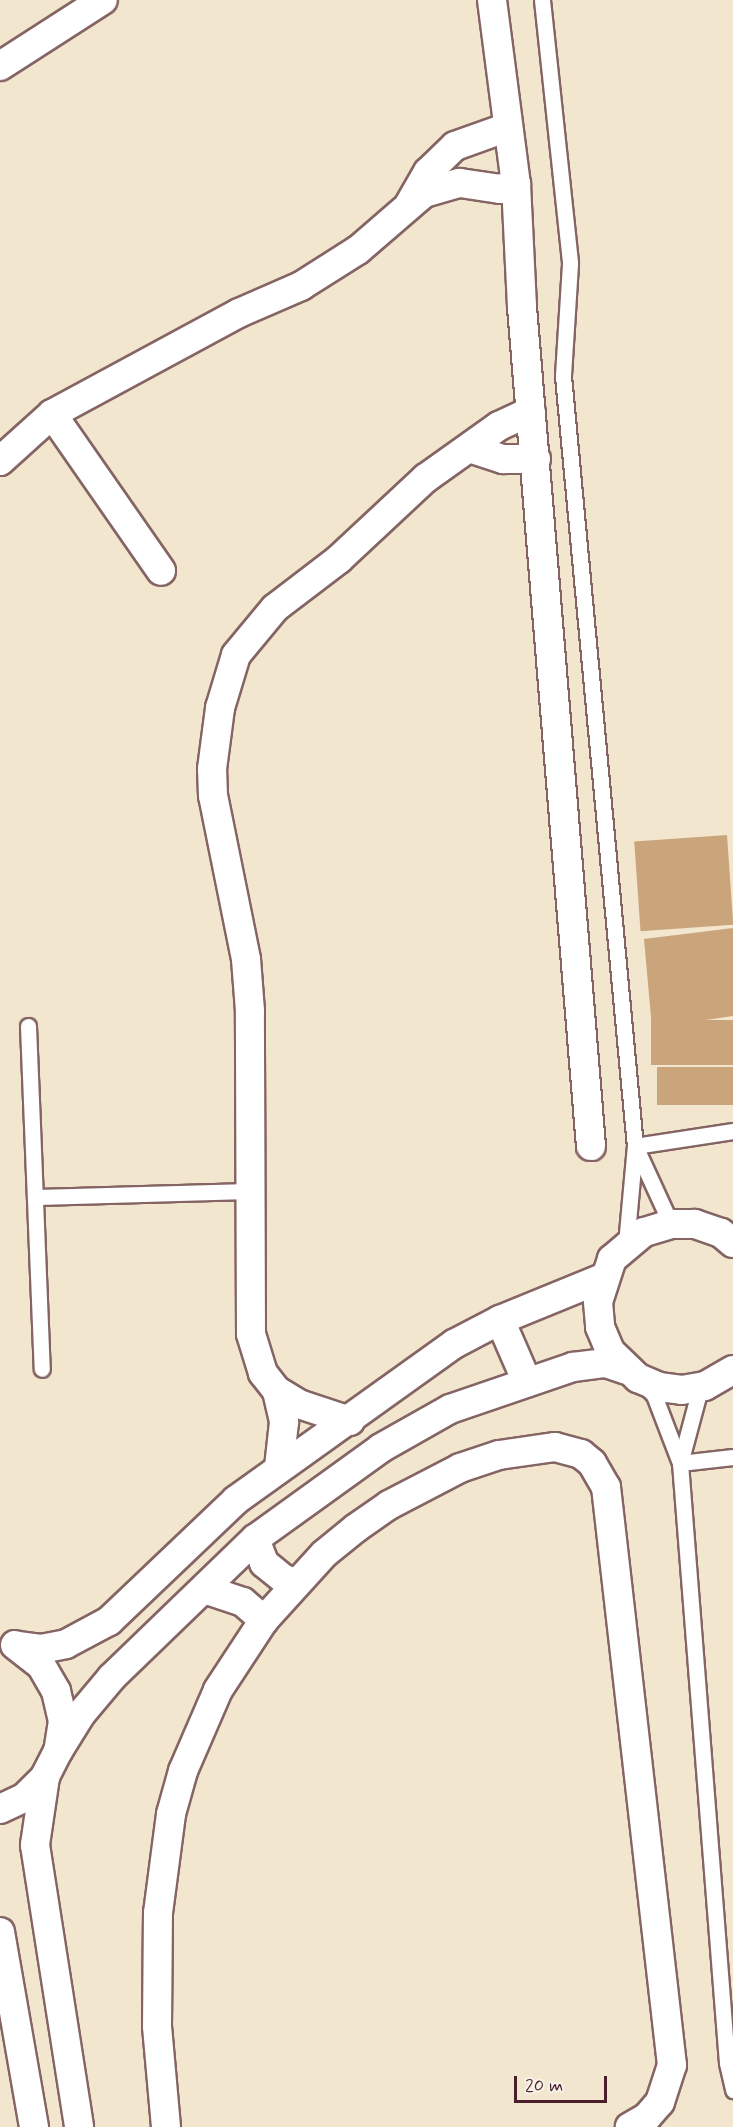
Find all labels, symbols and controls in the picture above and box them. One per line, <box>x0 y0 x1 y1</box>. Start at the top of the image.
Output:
scale bar <box>517 2064 610 2102</box>
text: 20 m <box>525 2074 563 2098</box>

